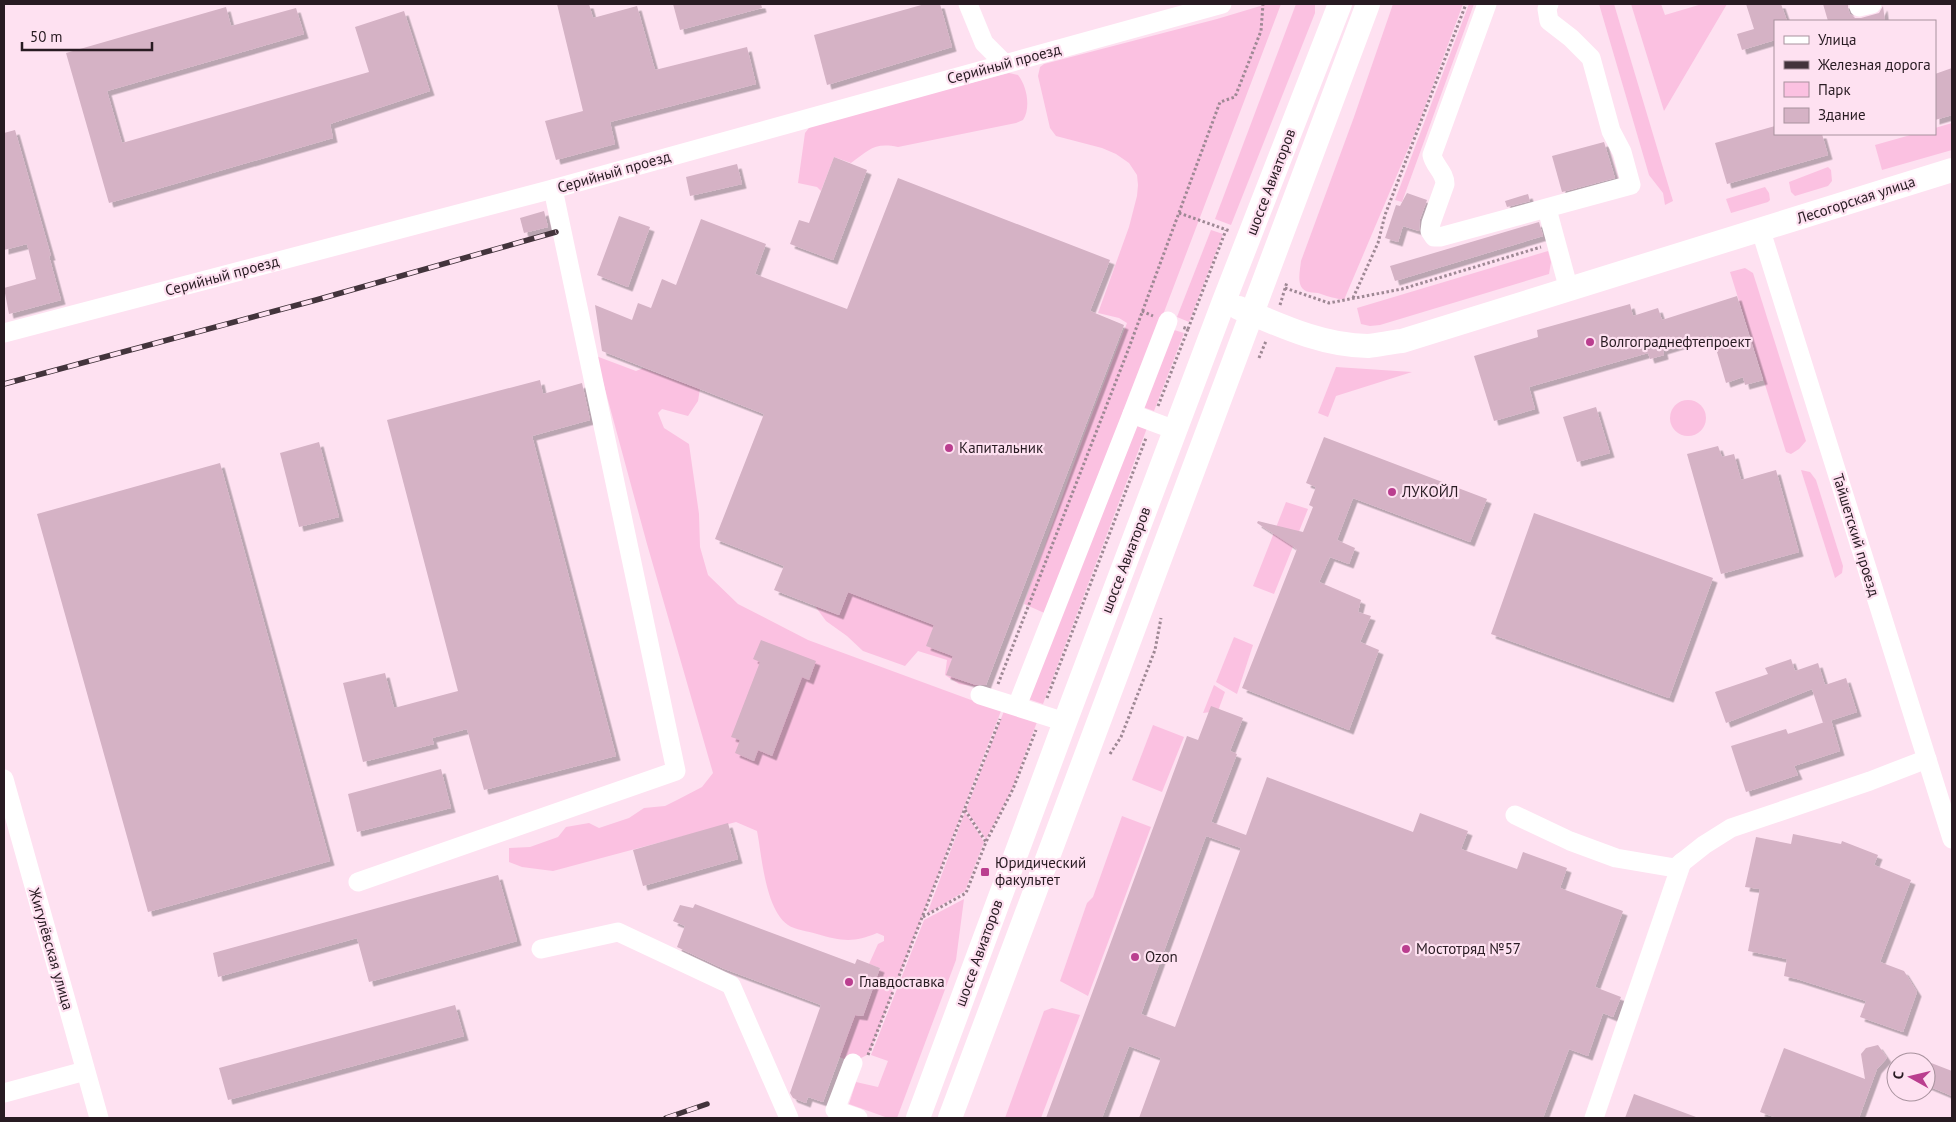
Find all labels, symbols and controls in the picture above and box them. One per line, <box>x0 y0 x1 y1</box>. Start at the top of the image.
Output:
scale bar <box>22 20 152 52</box>
legend <box>1774 20 1936 135</box>
text: 50 m <box>30 27 63 46</box>
text: Улица <box>1818 30 1856 49</box>
street label: Серийный проезд <box>945 39 1063 88</box>
text: Железная дорога <box>1817 55 1931 74</box>
text: Парк <box>1818 80 1851 99</box>
text: Здание <box>1818 105 1866 124</box>
street label: шоссе Авиаторов <box>1242 126 1300 238</box>
street label: Серийный проезд <box>555 146 673 197</box>
street label: Лесогорская улица <box>1793 171 1917 228</box>
street label: Серийный проезд <box>163 251 281 300</box>
place label: Волгограднефтепроект <box>1600 332 1751 351</box>
marker: Волгограднефтепроект <box>1584 336 1596 348</box>
place label: Капитальник <box>959 438 1044 457</box>
marker: Капитальник <box>943 442 955 454</box>
street label: Тайшетский проезд <box>1829 471 1884 599</box>
place label: ЛУКОЙЛ <box>1401 482 1458 501</box>
marker: ЛУКОЙЛ <box>1386 486 1398 498</box>
street label: шоссе Авиаторов <box>1097 504 1155 616</box>
place label: Юридический факультет <box>995 853 1086 889</box>
marker: Юридический факультет <box>979 866 991 878</box>
street label: Жигулёвская улица <box>25 885 78 1012</box>
street label: шоссе Авиаторов <box>950 897 1007 1009</box>
place label: Мостотряд №57 <box>1416 939 1521 958</box>
marker: Мостотряд №57 <box>1400 943 1412 955</box>
place label: Ozon <box>1145 947 1178 966</box>
marker: Ozon <box>1129 951 1141 963</box>
place label: Главдоставка <box>859 972 945 991</box>
marker: Главдоставка <box>843 976 855 988</box>
north arrow <box>1886 1052 1936 1102</box>
text: С <box>1889 1070 1908 1080</box>

